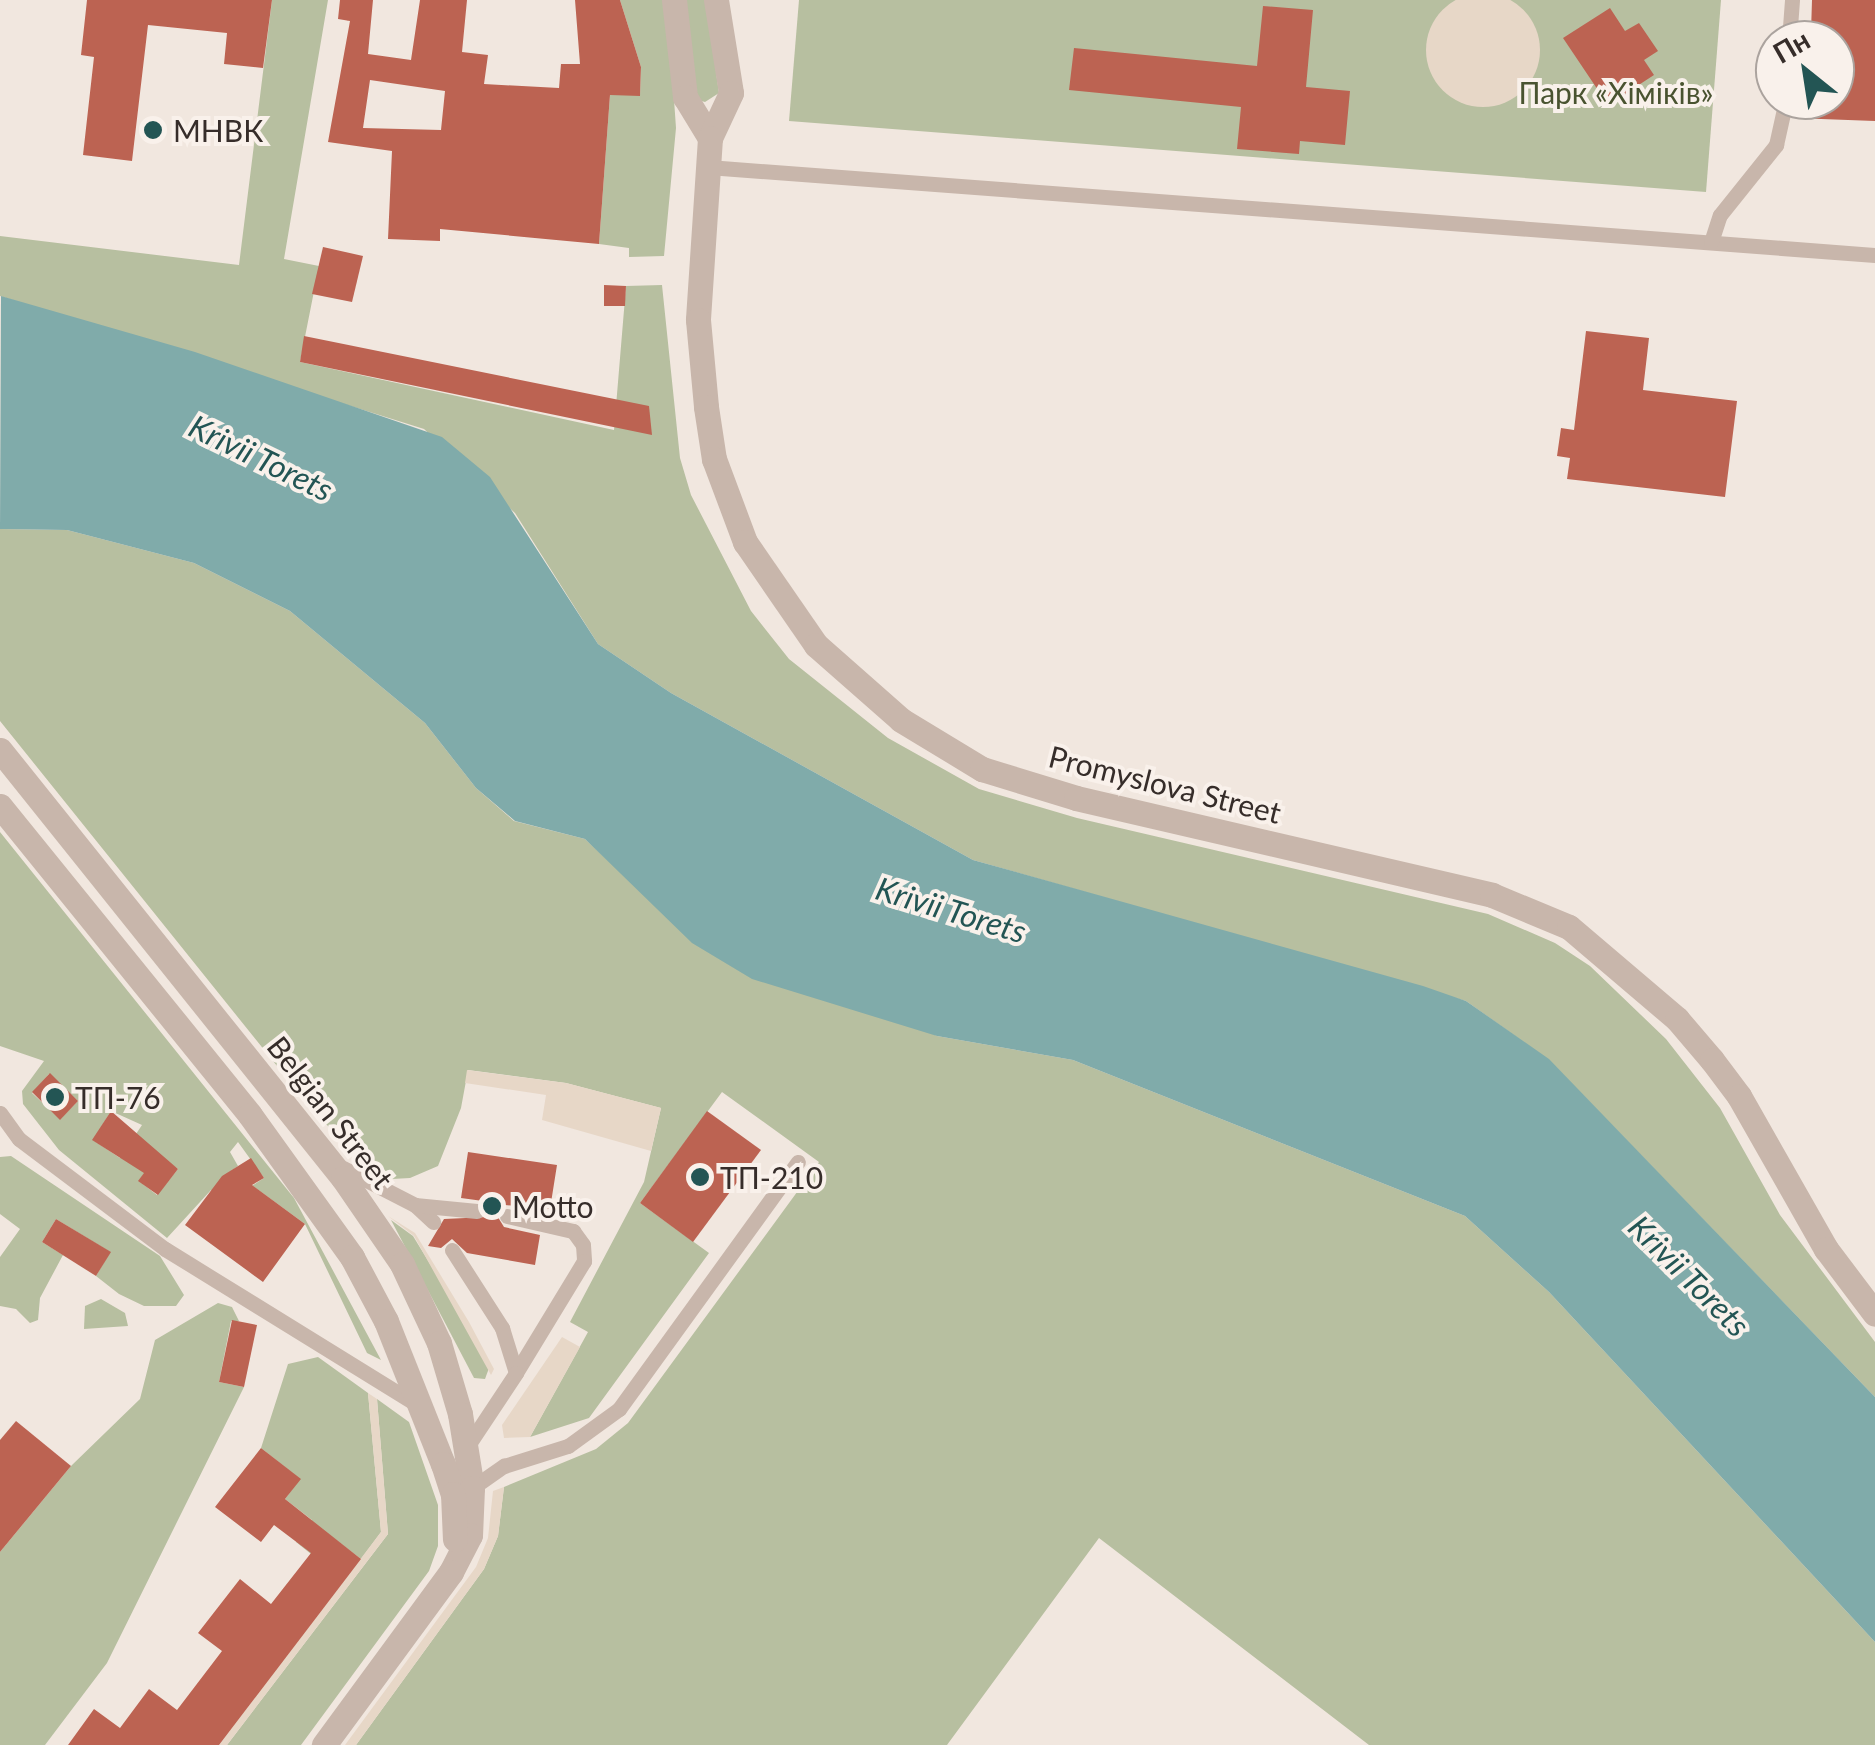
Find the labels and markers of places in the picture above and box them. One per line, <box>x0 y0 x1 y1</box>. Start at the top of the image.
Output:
place label: МНВК <box>173 112 263 148</box>
marker: МНВК <box>142 119 164 141</box>
place label: ТП-76 <box>75 1079 161 1115</box>
marker: ТП-76 <box>44 1086 66 1108</box>
place label: ТП-210 <box>720 1159 823 1195</box>
marker: ТП-210 <box>689 1166 711 1188</box>
place label: Motto <box>512 1188 594 1224</box>
marker: Motto <box>481 1195 503 1217</box>

